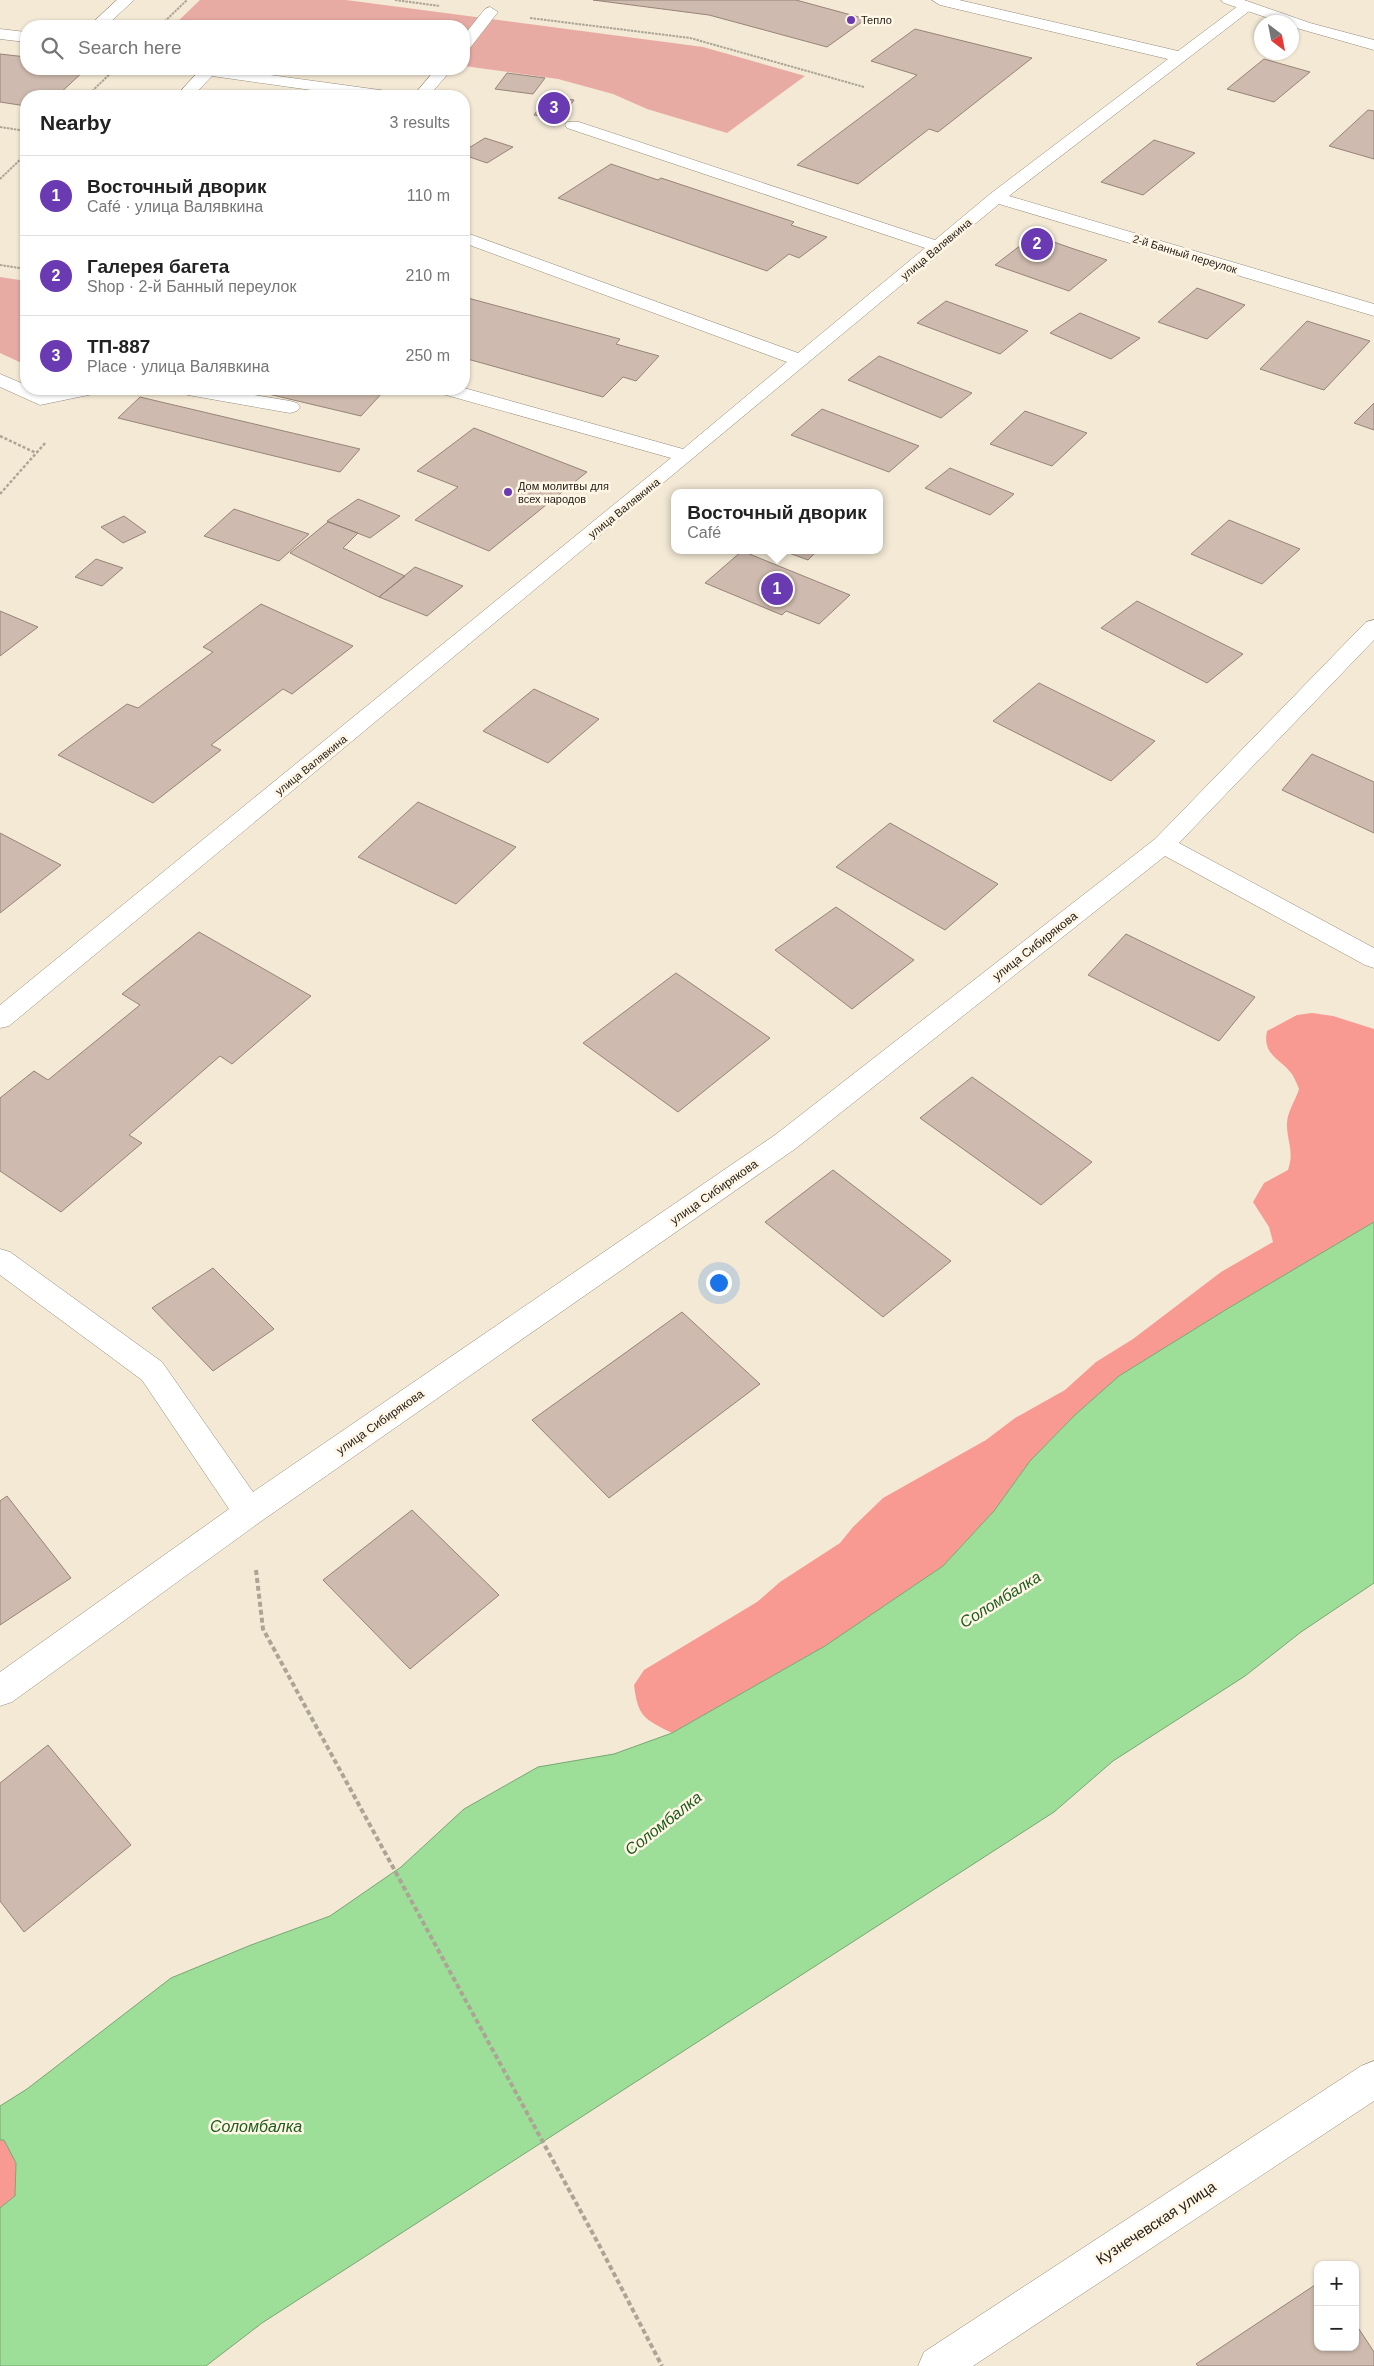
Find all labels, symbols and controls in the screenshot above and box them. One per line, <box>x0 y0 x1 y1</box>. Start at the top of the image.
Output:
marker: Тепло <box>845 14 857 26</box>
place label: Тепло <box>861 14 892 26</box>
north arrow <box>1254 15 1299 60</box>
search box <box>20 20 470 75</box>
icon: search <box>38 34 66 62</box>
text: Search here <box>78 37 182 58</box>
pin: 3 <box>538 89 570 127</box>
text: Nearby <box>40 111 111 134</box>
text: 3 results <box>390 114 450 131</box>
text: Восточный дворик <box>87 176 266 197</box>
text: 1 <box>52 187 60 204</box>
text: 110 m <box>407 187 450 204</box>
text: Café · улица Валявкина <box>87 198 263 215</box>
street label: улица Валявкина <box>898 216 974 282</box>
pin: 2 <box>1021 225 1053 263</box>
street label: 2-й Банный переулок <box>1131 232 1239 276</box>
text: Галерея багета <box>87 256 229 277</box>
text: 2 <box>52 267 60 284</box>
text: 210 m <box>406 267 450 284</box>
text: Shop · 2-й Банный переулок <box>87 278 296 295</box>
text: ТП-887 <box>87 336 150 357</box>
text: 3 <box>52 347 60 364</box>
text: 250 m <box>406 347 450 364</box>
text: Place · улица Валявкина <box>87 358 269 375</box>
street label: улица Валявкина <box>586 475 663 540</box>
place label: Дом молитвы для всех народов <box>518 480 609 505</box>
marker: Дом молитвы для всех народов <box>502 486 514 498</box>
popup <box>671 489 883 554</box>
text: Восточный дворик <box>687 502 867 523</box>
text: Café <box>687 524 721 541</box>
pin: 1 <box>761 570 793 608</box>
street label: улица Валявкина <box>273 732 350 797</box>
street label: улица Сибирякова <box>990 908 1080 983</box>
street label: улица Сибирякова <box>668 1156 761 1227</box>
your location <box>706 1270 732 1296</box>
street label: улица Сибирякова <box>334 1386 427 1457</box>
water label: Соломбалка <box>957 1568 1044 1631</box>
water label: Соломбалка <box>622 1788 705 1858</box>
water label: Соломбалка <box>210 2118 302 2135</box>
street label: Кузнечевская улица <box>1093 2177 1219 2268</box>
map controls <box>1314 2261 1359 2351</box>
button: + <box>1314 2261 1359 2306</box>
button: − <box>1314 2306 1359 2351</box>

